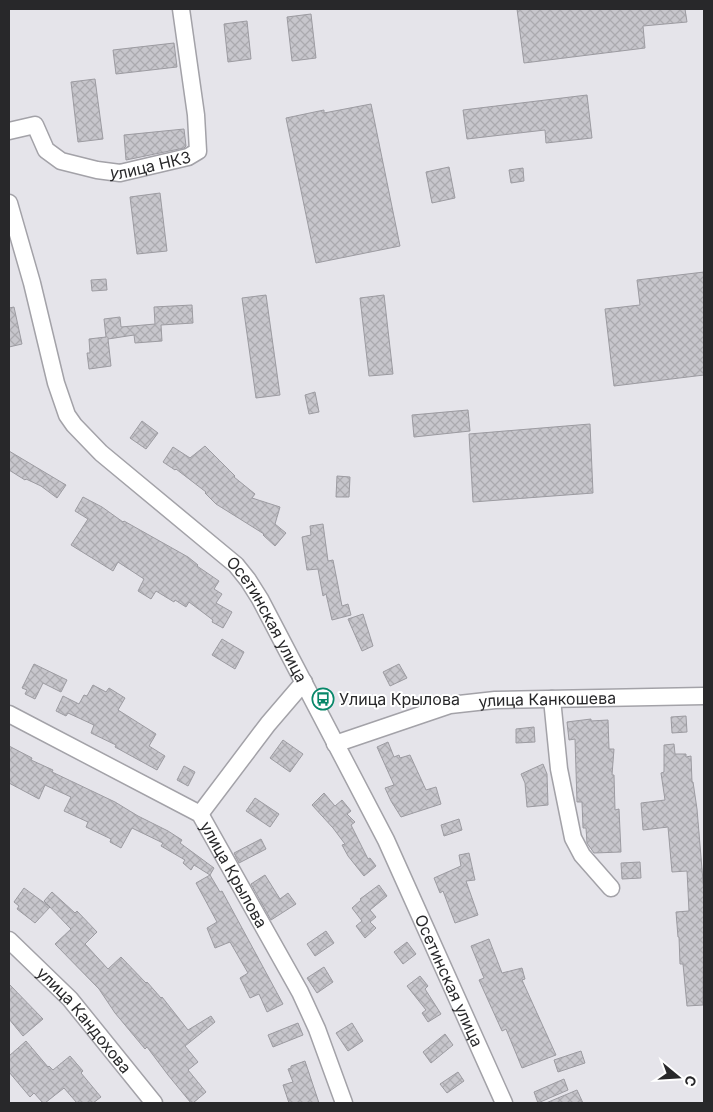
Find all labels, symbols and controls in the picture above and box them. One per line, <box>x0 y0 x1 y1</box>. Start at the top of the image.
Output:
street label: улица НКЗ <box>109 147 193 183</box>
street label: Осетинская улица <box>223 552 312 686</box>
bus stop icon: Улица Крылова <box>311 687 335 711</box>
street label: улица Канкошева <box>477 688 616 712</box>
place label: Улица Крылова <box>339 689 460 709</box>
street label: улица Крылова <box>196 818 272 931</box>
street label: Осетинская улица <box>411 911 487 1050</box>
street label: улица Кандохова <box>33 963 136 1077</box>
north arrow <box>653 1052 703 1102</box>
text: С <box>681 1074 701 1089</box>

